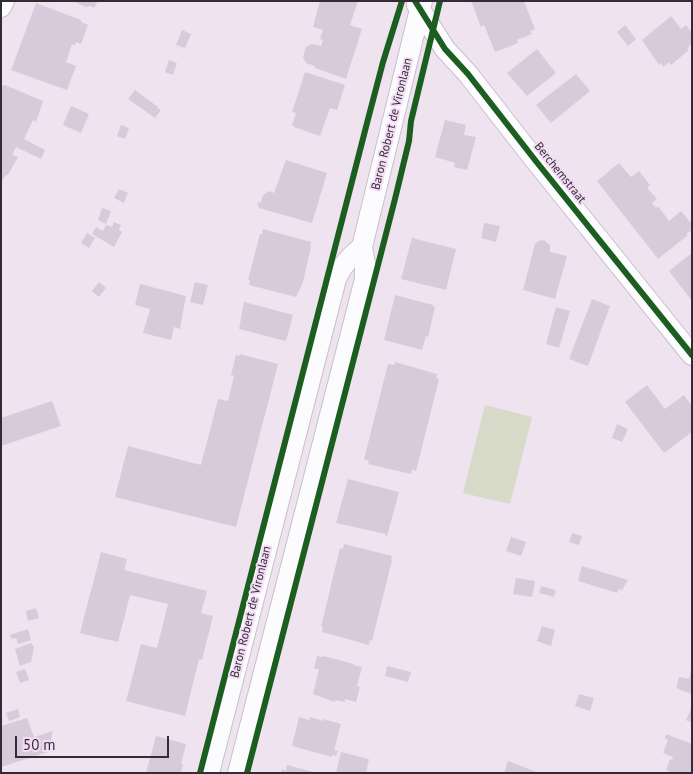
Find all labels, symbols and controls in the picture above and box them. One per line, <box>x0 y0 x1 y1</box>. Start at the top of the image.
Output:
street label: Baron Robert de Vironlaan <box>369 57 415 191</box>
street label: Berchemstraat <box>531 140 589 206</box>
street label: Baron Robert de Vironlaan <box>228 545 274 679</box>
scale bar <box>18 726 171 758</box>
text: 50 m <box>23 735 56 754</box>

